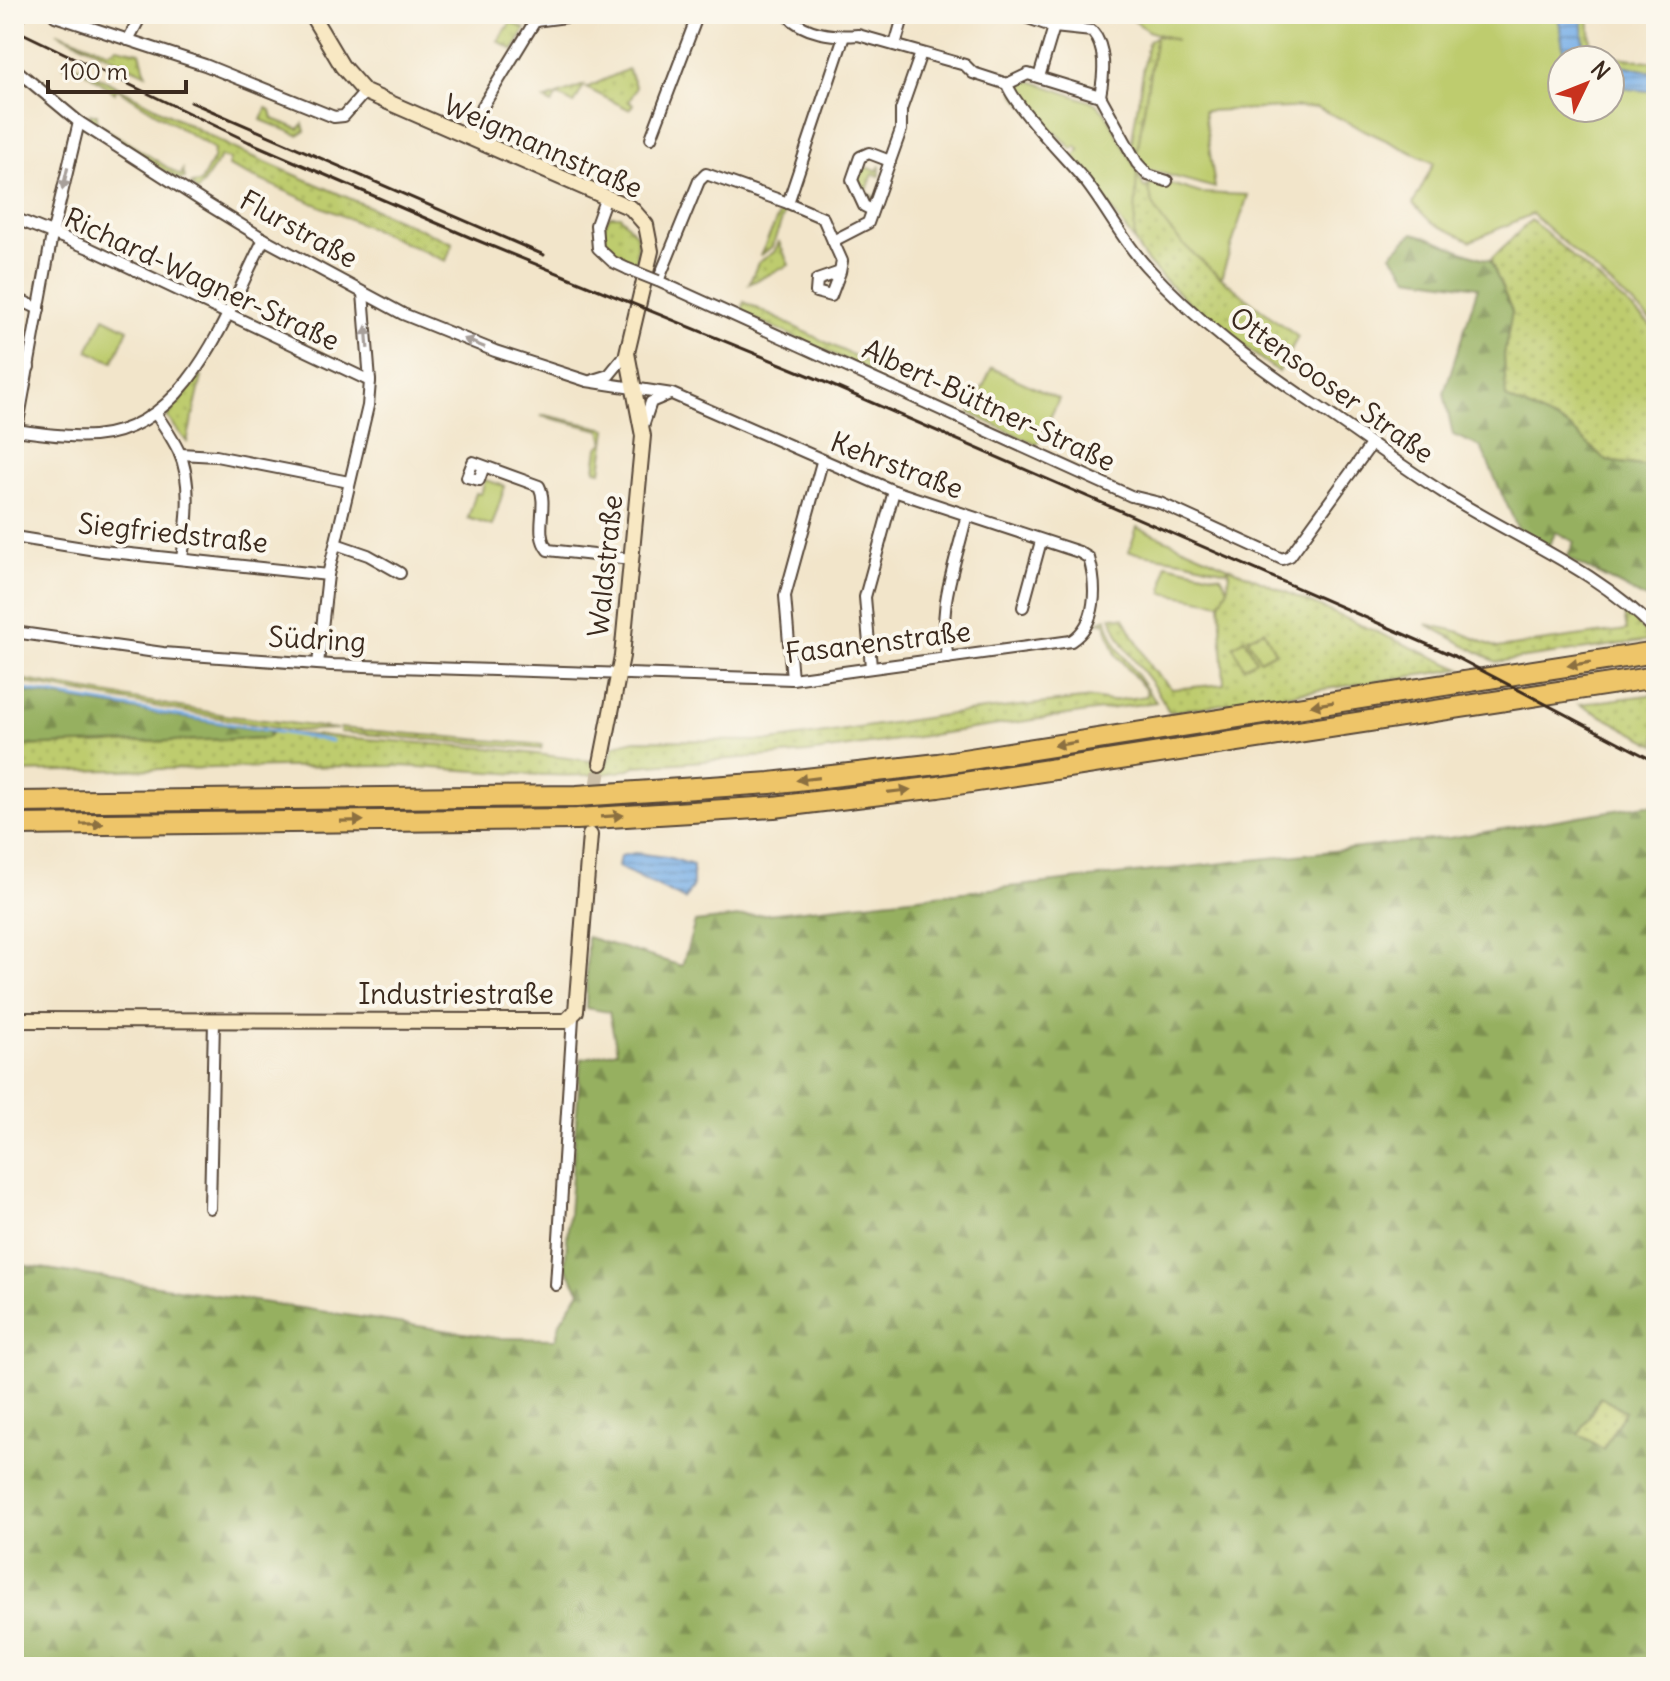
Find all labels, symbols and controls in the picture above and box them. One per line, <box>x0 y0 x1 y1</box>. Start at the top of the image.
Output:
scale bar <box>48 44 186 94</box>
north arrow <box>1546 44 1626 124</box>
text: N <box>1585 55 1616 85</box>
text: 100 m <box>60 56 128 86</box>
street label: Weigmannstraße <box>438 86 648 206</box>
one-way arrow <box>59 166 71 191</box>
street label: Flurstraße <box>234 182 364 276</box>
street label: Richard-Wagner-Straße <box>59 199 345 359</box>
street label: Ottensooser Straße <box>1223 299 1441 471</box>
one-way arrow <box>360 324 373 349</box>
street label: Albert-Büttner-Straße <box>857 331 1121 479</box>
one-way arrow <box>462 336 486 349</box>
street label: Kehrstraße <box>826 423 968 507</box>
street label: Waldstraße <box>580 493 630 639</box>
street label: Siegfriedstraße <box>76 505 270 561</box>
street label: Fasanenstraße <box>783 613 973 671</box>
street label: Südring <box>267 618 367 660</box>
one-way arrow <box>1566 658 1591 671</box>
one-way arrow <box>1309 698 1334 711</box>
one-way arrow <box>1052 738 1077 751</box>
one-way arrow <box>795 773 820 786</box>
one-way arrow <box>887 785 912 798</box>
one-way arrow <box>600 810 625 823</box>
one-way arrow <box>340 815 365 827</box>
one-way arrow <box>80 818 105 831</box>
street label: Industriestraße <box>358 976 554 1012</box>

